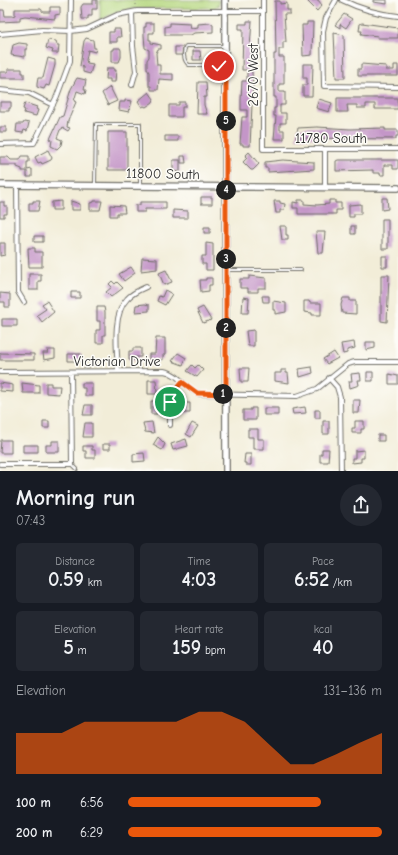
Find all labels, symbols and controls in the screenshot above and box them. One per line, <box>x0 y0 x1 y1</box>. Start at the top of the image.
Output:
street label: 2670 West <box>245 43 262 106</box>
pin <box>202 49 236 83</box>
icon: check <box>208 55 230 77</box>
pin: 5 <box>216 111 236 131</box>
text: 5 <box>223 114 229 127</box>
street label: 11780 South <box>295 130 367 147</box>
street label: 11800 South <box>126 165 200 183</box>
pin: 4 <box>216 180 236 200</box>
text: 4 <box>223 183 229 196</box>
pin: 3 <box>216 249 236 269</box>
text: 3 <box>223 252 229 265</box>
pin: 2 <box>216 318 236 338</box>
text: 2 <box>223 321 229 334</box>
street label: Victorian Drive <box>74 353 160 370</box>
pin: 1 <box>213 384 233 404</box>
pin <box>153 385 187 419</box>
text: 1 <box>221 387 225 400</box>
icon: arrive <box>159 391 181 413</box>
button: share <box>340 484 382 526</box>
text: Morning run <box>16 485 135 511</box>
text: 07:43 <box>16 513 45 528</box>
text: Distance <box>55 555 95 568</box>
text: Time <box>188 555 210 568</box>
text: Pace <box>312 555 334 568</box>
text: 0.59 <box>48 568 84 591</box>
text: 4:03 <box>182 568 216 591</box>
text: 6:52 <box>294 568 329 591</box>
text: km <box>84 576 102 589</box>
text: /km <box>329 576 352 589</box>
text: Elevation <box>54 623 96 636</box>
text: Heart rate <box>175 623 223 636</box>
text: kcal <box>314 623 332 636</box>
text: 5 <box>63 636 74 659</box>
text: 159 <box>172 636 201 659</box>
text: 40 <box>313 636 333 659</box>
text: m <box>74 644 87 657</box>
text: bpm <box>201 644 226 657</box>
text: Elevation <box>16 683 66 698</box>
text: 131–136 m <box>323 683 382 698</box>
text: 100 m <box>16 795 51 810</box>
text: 6:56 <box>80 795 104 810</box>
text: 200 m <box>16 825 52 840</box>
text: 6:29 <box>80 825 103 840</box>

